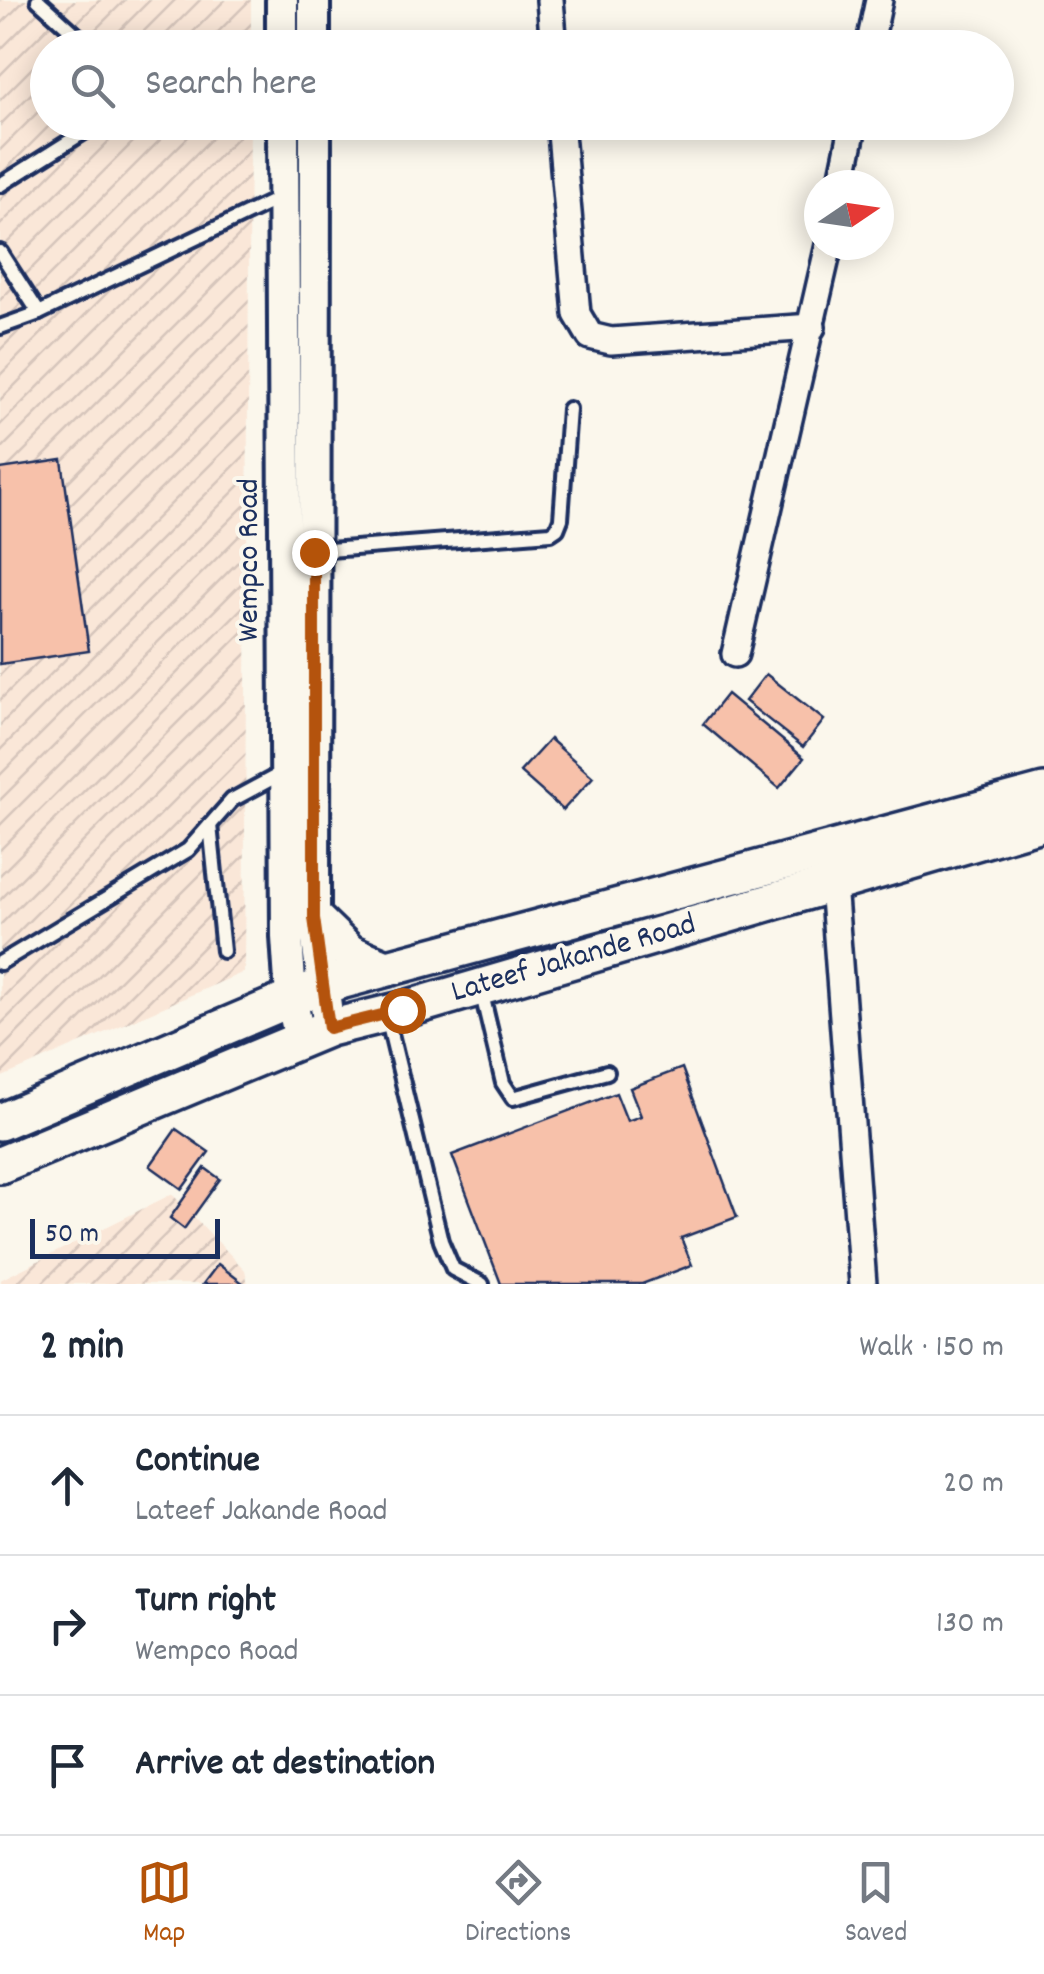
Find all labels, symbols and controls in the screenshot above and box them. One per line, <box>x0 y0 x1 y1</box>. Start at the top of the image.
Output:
search box <box>30 30 1014 140</box>
icon: search <box>65 58 120 113</box>
text: Search here <box>145 58 317 113</box>
north arrow <box>804 170 894 260</box>
street label: Wempco Road <box>228 478 274 642</box>
route end <box>292 530 338 576</box>
street label: Lateef Jakande Road <box>446 903 702 1017</box>
route start <box>380 988 426 1034</box>
scale bar <box>30 1214 220 1258</box>
text: 50 m <box>45 1216 99 1256</box>
text: 2 min <box>40 1319 124 1379</box>
text: Walk · 150 m <box>859 1326 1004 1372</box>
text: Continue <box>135 1435 260 1490</box>
icon: ahead <box>40 1458 95 1513</box>
text: 20 m <box>943 1462 1004 1508</box>
text: Lateef Jakande Road <box>135 1490 387 1536</box>
text: Turn right <box>135 1575 276 1630</box>
icon: right <box>40 1598 95 1653</box>
text: 130 m <box>936 1602 1004 1648</box>
text: Wempco Road <box>135 1630 298 1676</box>
icon: arrive <box>40 1738 95 1793</box>
text: Arrive at destination <box>135 1738 435 1793</box>
tab: Map <box>137 1855 192 1955</box>
tab: Directions <box>465 1855 571 1955</box>
tab: Saved <box>845 1855 907 1955</box>

